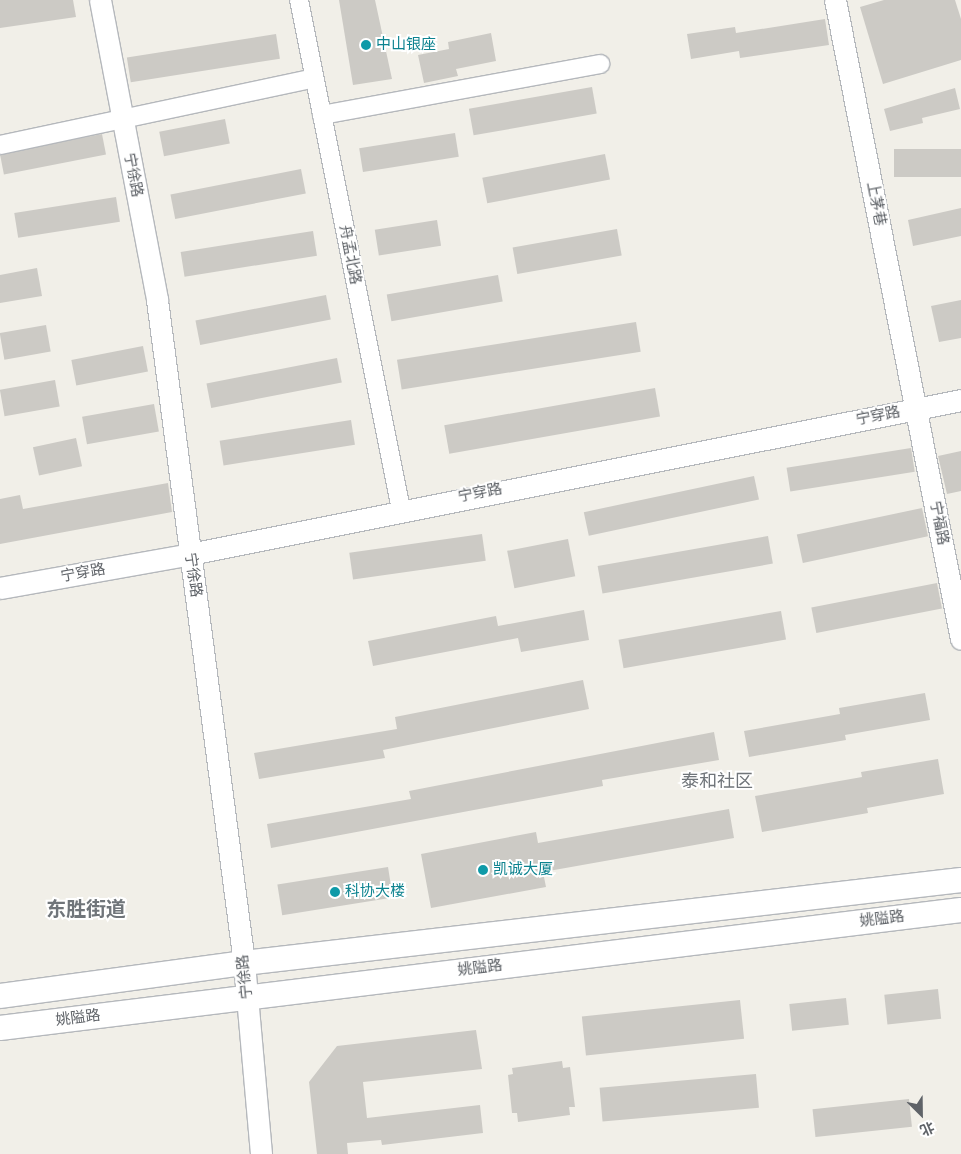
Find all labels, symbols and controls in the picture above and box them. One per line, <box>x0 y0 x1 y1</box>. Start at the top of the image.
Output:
place label: 中山银座 <box>376 36 436 54</box>
marker: 中山银座 <box>360 39 372 51</box>
street label: 宁徐路 <box>120 151 146 199</box>
street label: 上茅巷 <box>863 180 889 228</box>
street label: 舟孟北路 <box>335 224 365 286</box>
street label: 宁穿路 <box>854 403 902 429</box>
street label: 宁穿路 <box>456 480 504 506</box>
street label: 宁福路 <box>926 499 952 547</box>
street label: 宁徐路 <box>181 551 205 599</box>
street label: 宁穿路 <box>59 560 107 586</box>
district label: 泰和社区 <box>681 770 753 792</box>
place label: 凯诚大厦 <box>493 861 553 879</box>
marker: 凯诚大厦 <box>477 864 489 876</box>
place label: 科协大楼 <box>345 883 405 901</box>
marker: 科协大楼 <box>329 886 341 898</box>
district label: 东胜街道 <box>46 897 126 921</box>
street label: 姚隘路 <box>859 907 905 931</box>
street label: 宁徐路 <box>234 954 256 1000</box>
street label: 姚隘路 <box>457 956 503 980</box>
street label: 姚隘路 <box>55 1006 101 1030</box>
north arrow <box>896 1089 946 1139</box>
text: 北 <box>917 1117 937 1140</box>

